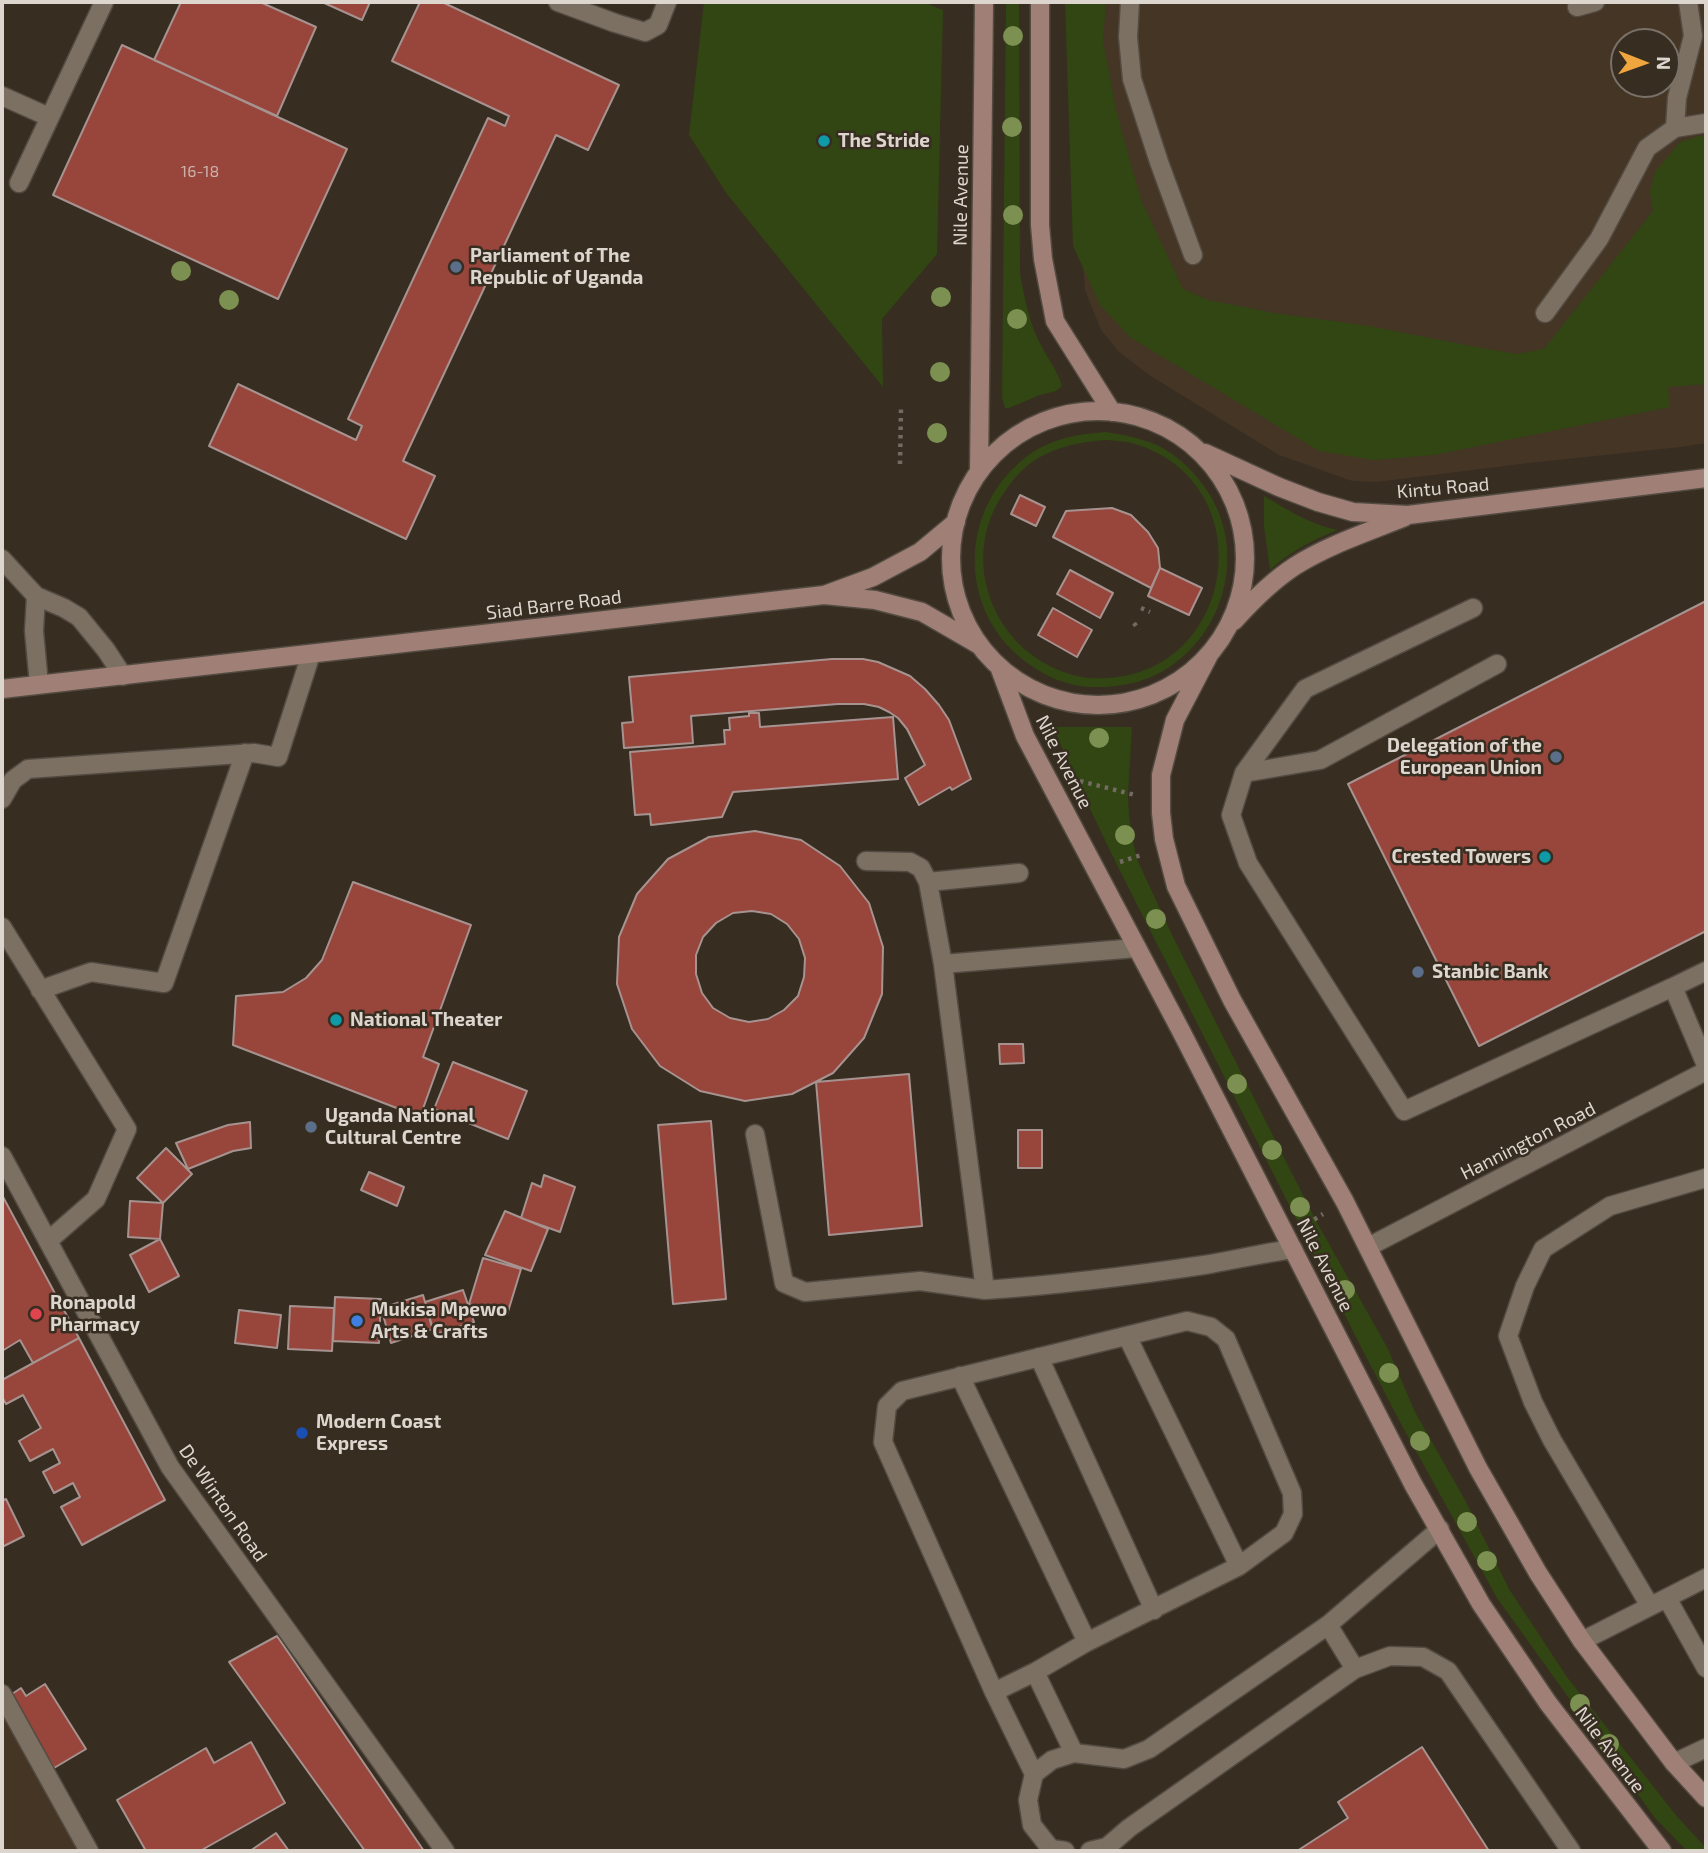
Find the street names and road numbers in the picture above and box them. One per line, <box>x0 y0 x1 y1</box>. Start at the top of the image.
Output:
street label: Nile Avenue <box>949 144 973 246</box>
street label: Kintu Road <box>1396 473 1490 503</box>
street label: Siad Barre Road <box>485 585 623 625</box>
street label: Nile Avenue <box>1031 711 1097 813</box>
street label: Hannington Road <box>1457 1097 1599 1185</box>
street label: Nile Avenue <box>1292 1214 1358 1316</box>
street label: De Winton Road <box>174 1440 272 1566</box>
street label: Nile Avenue <box>1570 1702 1650 1798</box>

